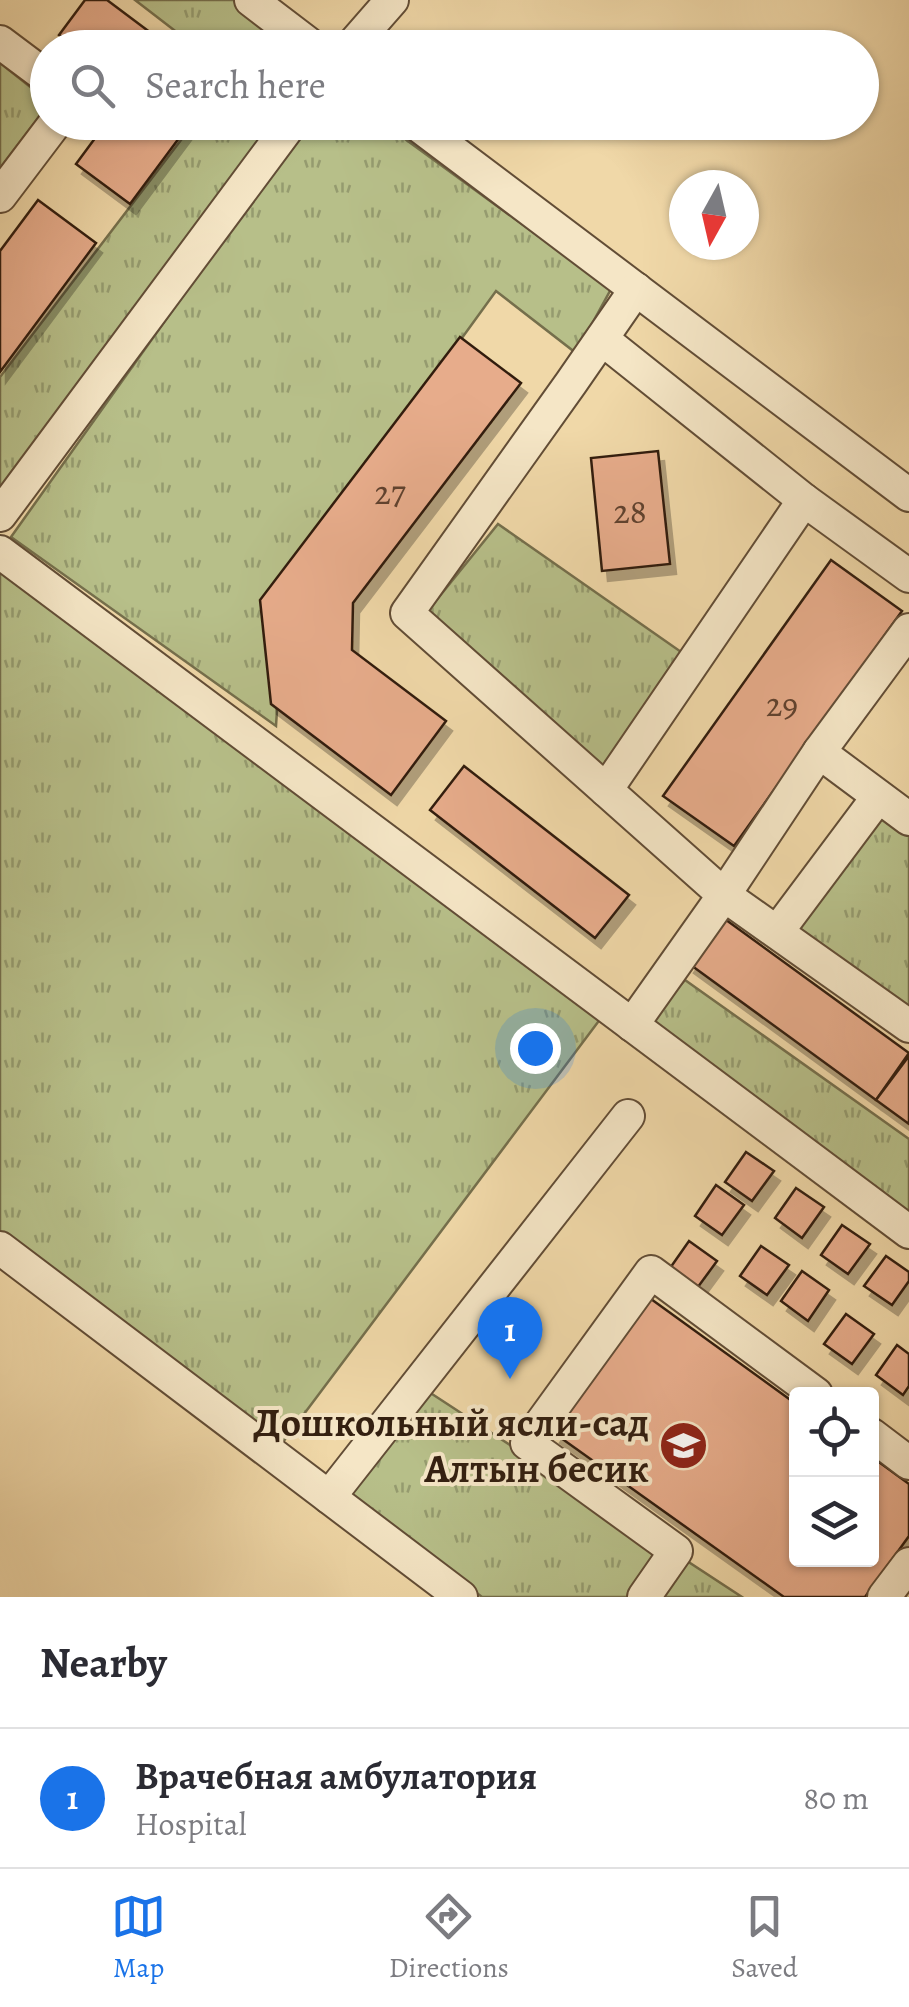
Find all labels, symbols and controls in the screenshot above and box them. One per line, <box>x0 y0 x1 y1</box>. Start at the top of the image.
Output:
search box <box>30 30 879 140</box>
icon: search <box>65 58 120 113</box>
text: Search here <box>145 59 326 111</box>
north arrow <box>669 170 759 260</box>
house number: 27 <box>374 468 406 516</box>
house number: 28 <box>613 487 647 535</box>
house number: 29 <box>766 680 798 728</box>
your location <box>510 1023 561 1074</box>
pin: 1 <box>478 1296 542 1379</box>
map controls <box>789 1387 879 1567</box>
button: locate <box>789 1387 879 1477</box>
place label: Дошкольный ясли-сад Алтын бесик <box>253 1395 649 1496</box>
school or university icon: Дошкольный ясли-сад Алтын бесик <box>658 1419 710 1471</box>
button: layers <box>789 1477 879 1567</box>
text: Nearby <box>40 1634 167 1691</box>
text: Врачебная амбулатория <box>135 1750 537 1802</box>
text: 1 <box>67 1776 78 1820</box>
text: 80 m <box>803 1776 869 1820</box>
text: Hospital <box>135 1802 247 1846</box>
tab: Map <box>111 1889 166 1987</box>
tab: Directions <box>389 1889 509 1987</box>
tab: Saved <box>731 1889 798 1987</box>

